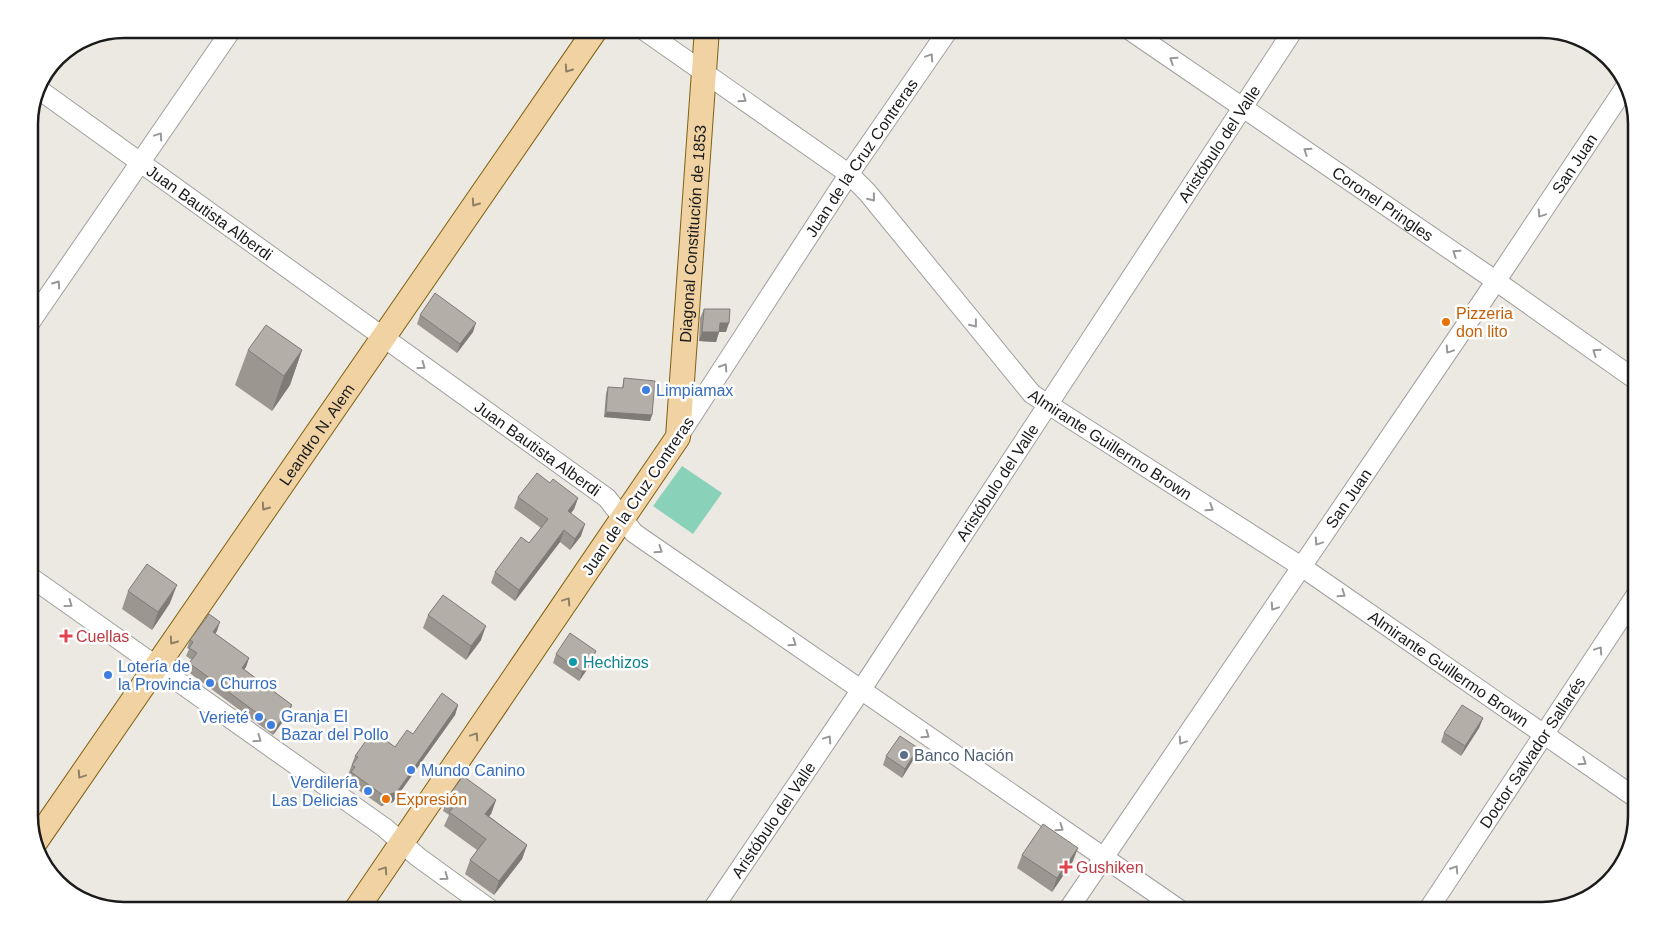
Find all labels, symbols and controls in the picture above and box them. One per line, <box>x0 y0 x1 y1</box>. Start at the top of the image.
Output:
one-way arrow <box>924 53 933 63</box>
one-way arrow <box>1169 57 1179 66</box>
one-way arrow <box>565 63 574 73</box>
street label: Juan de la Cruz Contreras <box>802 76 921 240</box>
street label: Aristóbulo del Valle <box>1175 82 1263 205</box>
one-way arrow <box>737 93 747 102</box>
street label: Diagonal Constitución de 1853 <box>676 124 709 343</box>
street label: San Juan <box>1548 131 1600 196</box>
one-way arrow <box>153 132 162 142</box>
one-way arrow <box>1303 148 1313 157</box>
street label: Juan Bautista Alberdi <box>144 162 276 263</box>
street label: Coronel Pringles <box>1329 163 1437 244</box>
one-way arrow <box>866 192 875 201</box>
one-way arrow <box>472 197 482 206</box>
one-way arrow <box>1538 208 1547 217</box>
one-way arrow <box>1452 250 1461 259</box>
one-way arrow <box>51 280 60 290</box>
place label: Pizzeria don lito <box>1456 305 1513 340</box>
marker: Pizzeria don lito <box>1440 316 1452 328</box>
one-way arrow <box>968 318 976 327</box>
one-way arrow <box>1446 344 1455 354</box>
one-way arrow <box>1593 349 1602 358</box>
one-way arrow <box>416 360 426 369</box>
one-way arrow <box>717 363 727 372</box>
street label: Leandro N. Alem <box>276 380 357 488</box>
place label: Limpiamax <box>656 382 733 399</box>
marker: Limpiamax <box>640 384 652 396</box>
street label: Almirante Guillermo Brown <box>1026 386 1195 503</box>
street label: Juan Bautista Alberdi <box>472 397 604 499</box>
street label: Juan de la Cruz Contreras <box>579 414 697 578</box>
street label: Aristóbulo del Valle <box>953 421 1041 544</box>
street label: San Juan <box>1322 466 1374 531</box>
one-way arrow <box>262 502 271 511</box>
one-way arrow <box>1204 502 1213 512</box>
one-way arrow <box>1315 536 1324 546</box>
one-way arrow <box>653 544 663 553</box>
one-way arrow <box>1336 588 1345 597</box>
one-way arrow <box>560 597 570 606</box>
one-way arrow <box>63 598 72 607</box>
one-way arrow <box>1271 601 1280 611</box>
street label: Almirante Guillermo Brown <box>1366 607 1532 730</box>
place label: Cuellas <box>76 628 129 645</box>
marker: Cuellas <box>60 630 72 642</box>
one-way arrow <box>170 635 179 645</box>
one-way arrow <box>787 637 797 646</box>
one-way arrow <box>1593 646 1602 656</box>
place label: Hechizos <box>583 654 649 671</box>
marker: Hechizos <box>567 656 579 668</box>
place label: Lotería de la Provincia <box>118 658 201 693</box>
marker: Lotería de la Provincia <box>102 669 114 681</box>
street label: Doctor Salvador Sallarés <box>1476 674 1588 831</box>
place label: Churros <box>220 675 277 692</box>
marker: Churros <box>204 677 216 689</box>
place label: Granja El Bazar del Pollo <box>281 708 389 743</box>
place label: Verieté <box>199 709 249 726</box>
marker: Verieté <box>253 711 265 723</box>
marker: Granja El Bazar del Pollo <box>265 719 277 731</box>
one-way arrow <box>921 729 930 738</box>
one-way arrow <box>469 732 478 741</box>
one-way arrow <box>252 733 262 742</box>
one-way arrow <box>1179 735 1188 745</box>
one-way arrow <box>822 736 831 745</box>
place label: Banco Nación <box>914 747 1014 764</box>
marker: Banco Nación <box>898 749 910 761</box>
one-way arrow <box>1578 756 1587 765</box>
street label: Aristóbulo del Valle <box>728 759 818 881</box>
place label: Mundo Canino <box>421 762 525 779</box>
marker: Mundo Canino <box>405 764 417 776</box>
one-way arrow <box>78 769 87 779</box>
place label: Verdilería Las Delicias <box>272 774 358 809</box>
marker: Verdilería Las Delicias <box>362 785 374 797</box>
place label: Expresión <box>396 791 467 808</box>
marker: Expresión <box>380 793 392 805</box>
one-way arrow <box>1054 822 1064 831</box>
place label: Gushiken <box>1076 859 1144 876</box>
marker: Gushiken <box>1060 861 1072 873</box>
one-way arrow <box>377 866 387 875</box>
one-way arrow <box>1449 866 1458 875</box>
one-way arrow <box>439 871 449 880</box>

